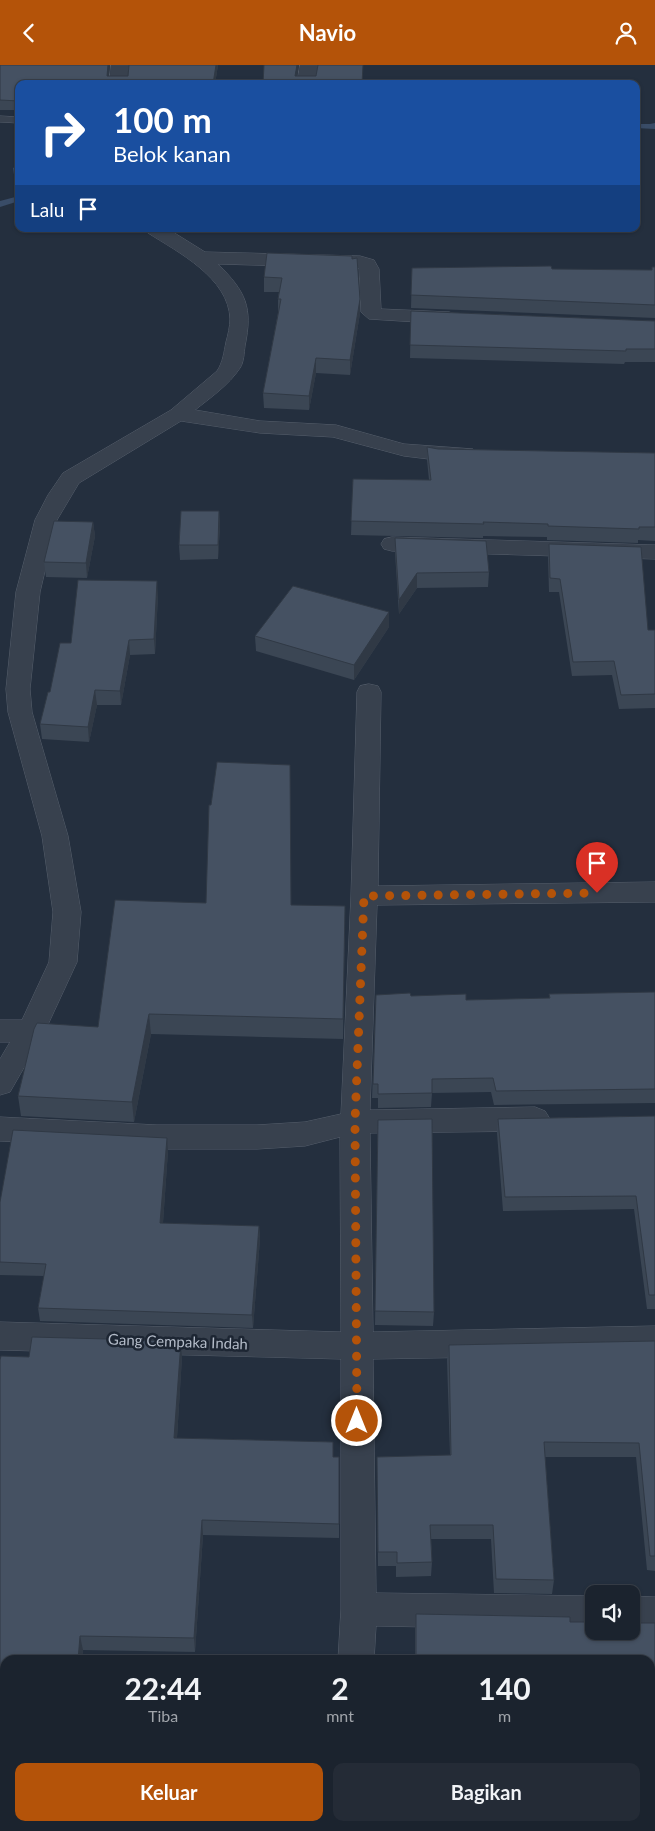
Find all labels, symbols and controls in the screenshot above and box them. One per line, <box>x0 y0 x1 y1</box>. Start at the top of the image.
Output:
icon: back <box>15 19 43 47</box>
text: Navio <box>299 19 356 46</box>
icon: person <box>612 19 640 47</box>
text: 100 m <box>113 98 212 140</box>
icon: right <box>30 100 95 165</box>
text: Belok kanan <box>113 140 231 167</box>
icon: arrive <box>74 195 102 223</box>
text: Lalu <box>30 198 64 221</box>
pin <box>576 842 618 893</box>
icon: arrive <box>583 849 611 877</box>
street label: Gang Cempaka Indah <box>108 1330 248 1352</box>
position arrow <box>330 1394 382 1446</box>
map controls <box>585 1585 640 1640</box>
button: sound <box>585 1585 640 1640</box>
text: 22:44 <box>124 1670 202 1706</box>
text: 2 <box>331 1670 349 1706</box>
text: 140 <box>478 1670 531 1706</box>
text: Tiba <box>148 1706 178 1725</box>
text: mnt <box>326 1706 354 1725</box>
text: m <box>498 1706 511 1725</box>
button: Keluar <box>15 1763 323 1821</box>
button: Bagikan <box>333 1763 640 1821</box>

